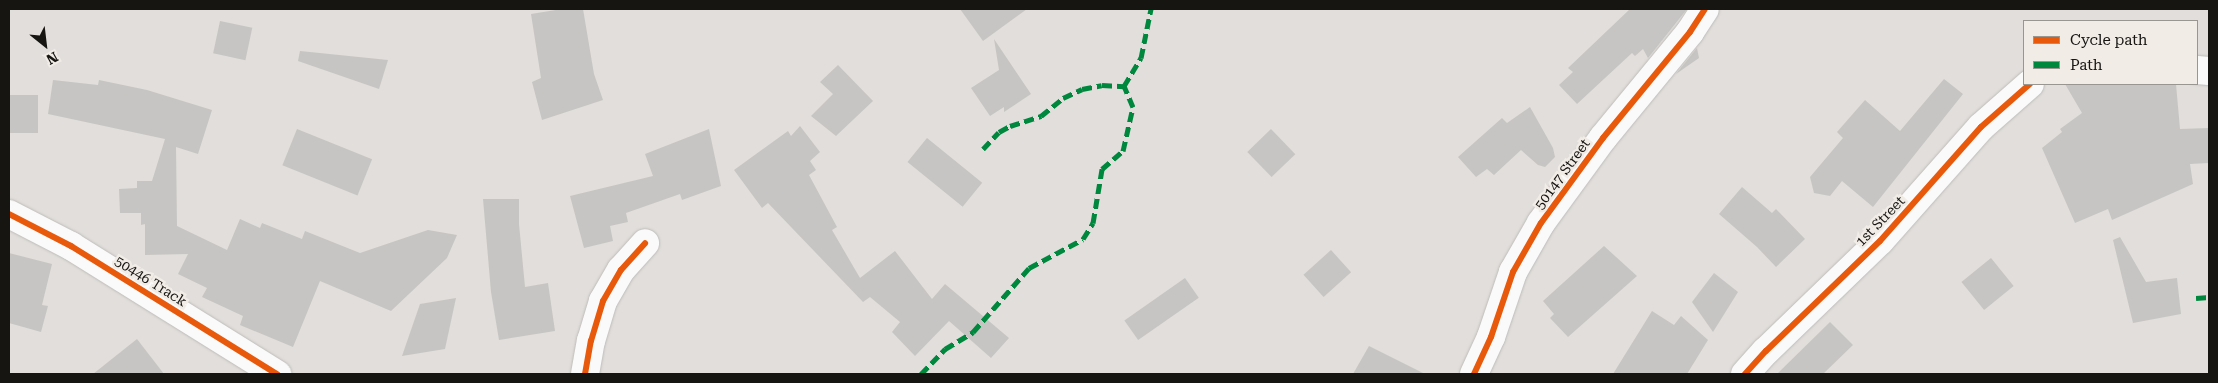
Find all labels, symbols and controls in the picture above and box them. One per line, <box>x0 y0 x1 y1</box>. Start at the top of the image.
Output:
north arrow <box>20 20 70 70</box>
legend <box>2023 20 2198 85</box>
text: Cycle path <box>2070 31 2147 49</box>
text: N <box>44 49 61 68</box>
text: Path <box>2070 56 2103 74</box>
street label: 50147 Street <box>1531 136 1593 212</box>
street label: 1st Street <box>1852 192 1908 250</box>
street label: 50446 Track <box>112 252 190 310</box>

